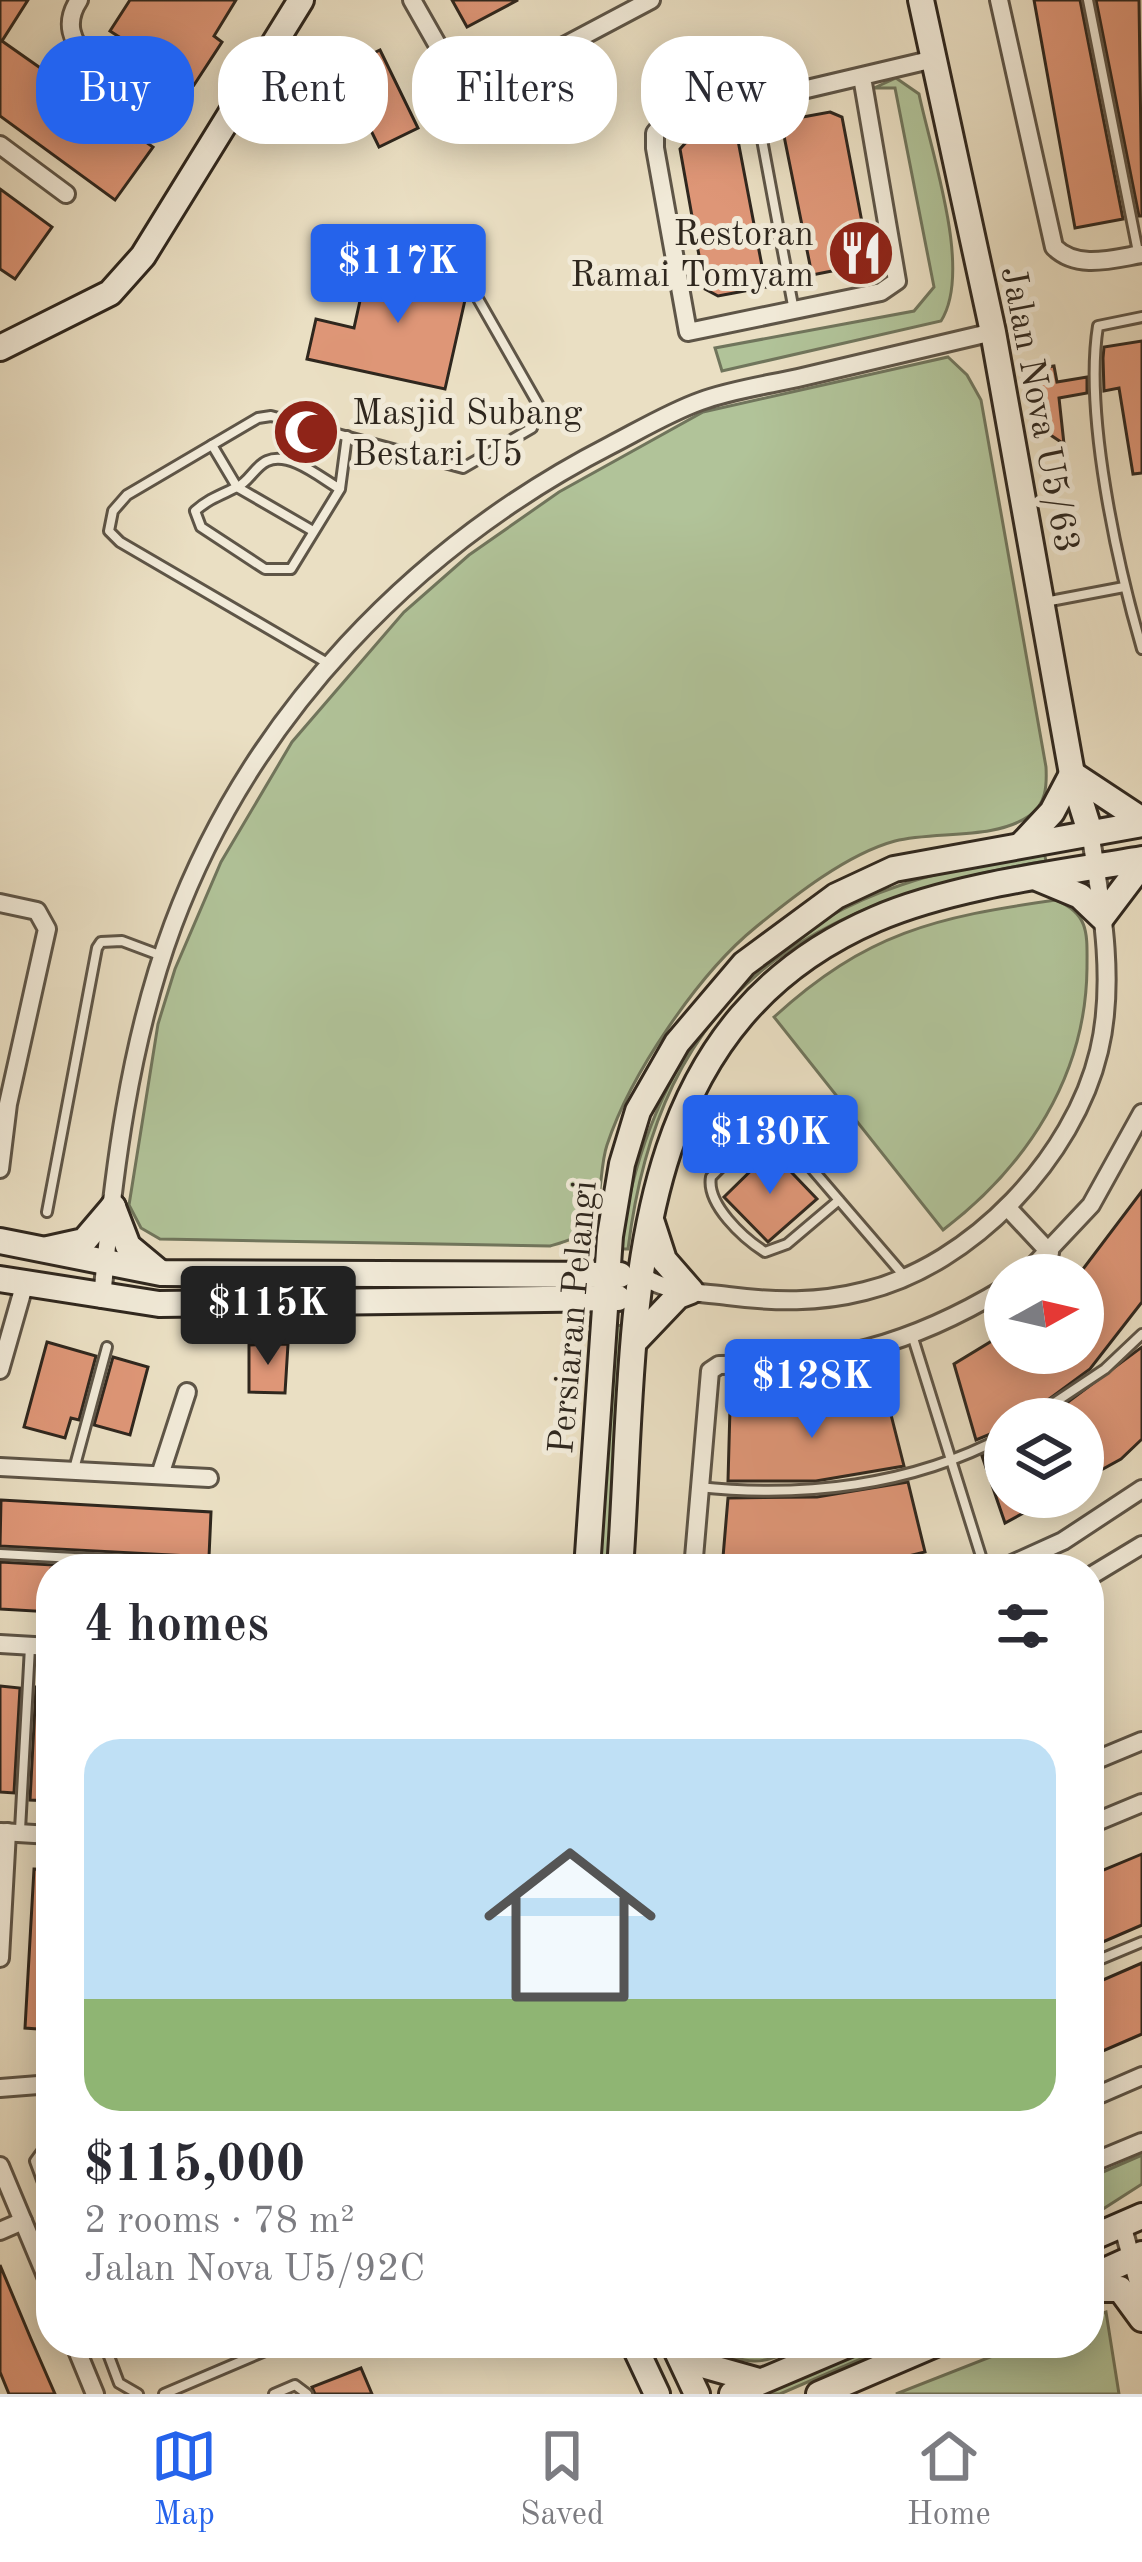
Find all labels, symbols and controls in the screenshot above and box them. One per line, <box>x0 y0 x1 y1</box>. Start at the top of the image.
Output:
chip: Buy <box>36 36 194 144</box>
chip: Rent <box>218 36 388 144</box>
chip: Filters <box>412 36 617 144</box>
chip: New <box>641 36 809 144</box>
place label: Restoran Ramai Tomyam <box>570 218 814 295</box>
restaurant icon: Restoran Ramai Tomyam <box>826 218 896 288</box>
pin: $117K <box>314 224 482 326</box>
text: $117K <box>338 243 458 282</box>
street label: Jalan Nova U5/63 <box>993 263 1084 556</box>
mosque icon: Masjid Subang Bestari U5 <box>271 397 341 467</box>
place label: Masjid Subang Bestari U5 <box>352 397 583 474</box>
pin: $130K <box>686 1095 854 1197</box>
text: $130K <box>710 1114 830 1153</box>
street label: Persiaran Pelangi <box>545 1179 605 1456</box>
north arrow <box>984 1254 1104 1374</box>
map controls <box>984 1254 1104 1518</box>
pin: $115K <box>184 1266 352 1368</box>
text: $115K <box>208 1285 328 1324</box>
pin: $128K <box>728 1339 896 1441</box>
text: $128K <box>752 1358 872 1397</box>
button: layers <box>984 1398 1104 1518</box>
icon: filters <box>990 1593 1056 1659</box>
text: 4 homes <box>84 1601 269 1652</box>
icon: home <box>462 1817 678 2033</box>
text: $115,000 <box>84 2141 305 2192</box>
text: 2 rooms · 78 m² <box>84 2202 355 2241</box>
text: Jalan Nova U5/92C <box>84 2250 425 2289</box>
tab: Map <box>151 2423 217 2536</box>
tab: Saved <box>520 2423 604 2536</box>
tab: Home <box>907 2423 991 2536</box>

